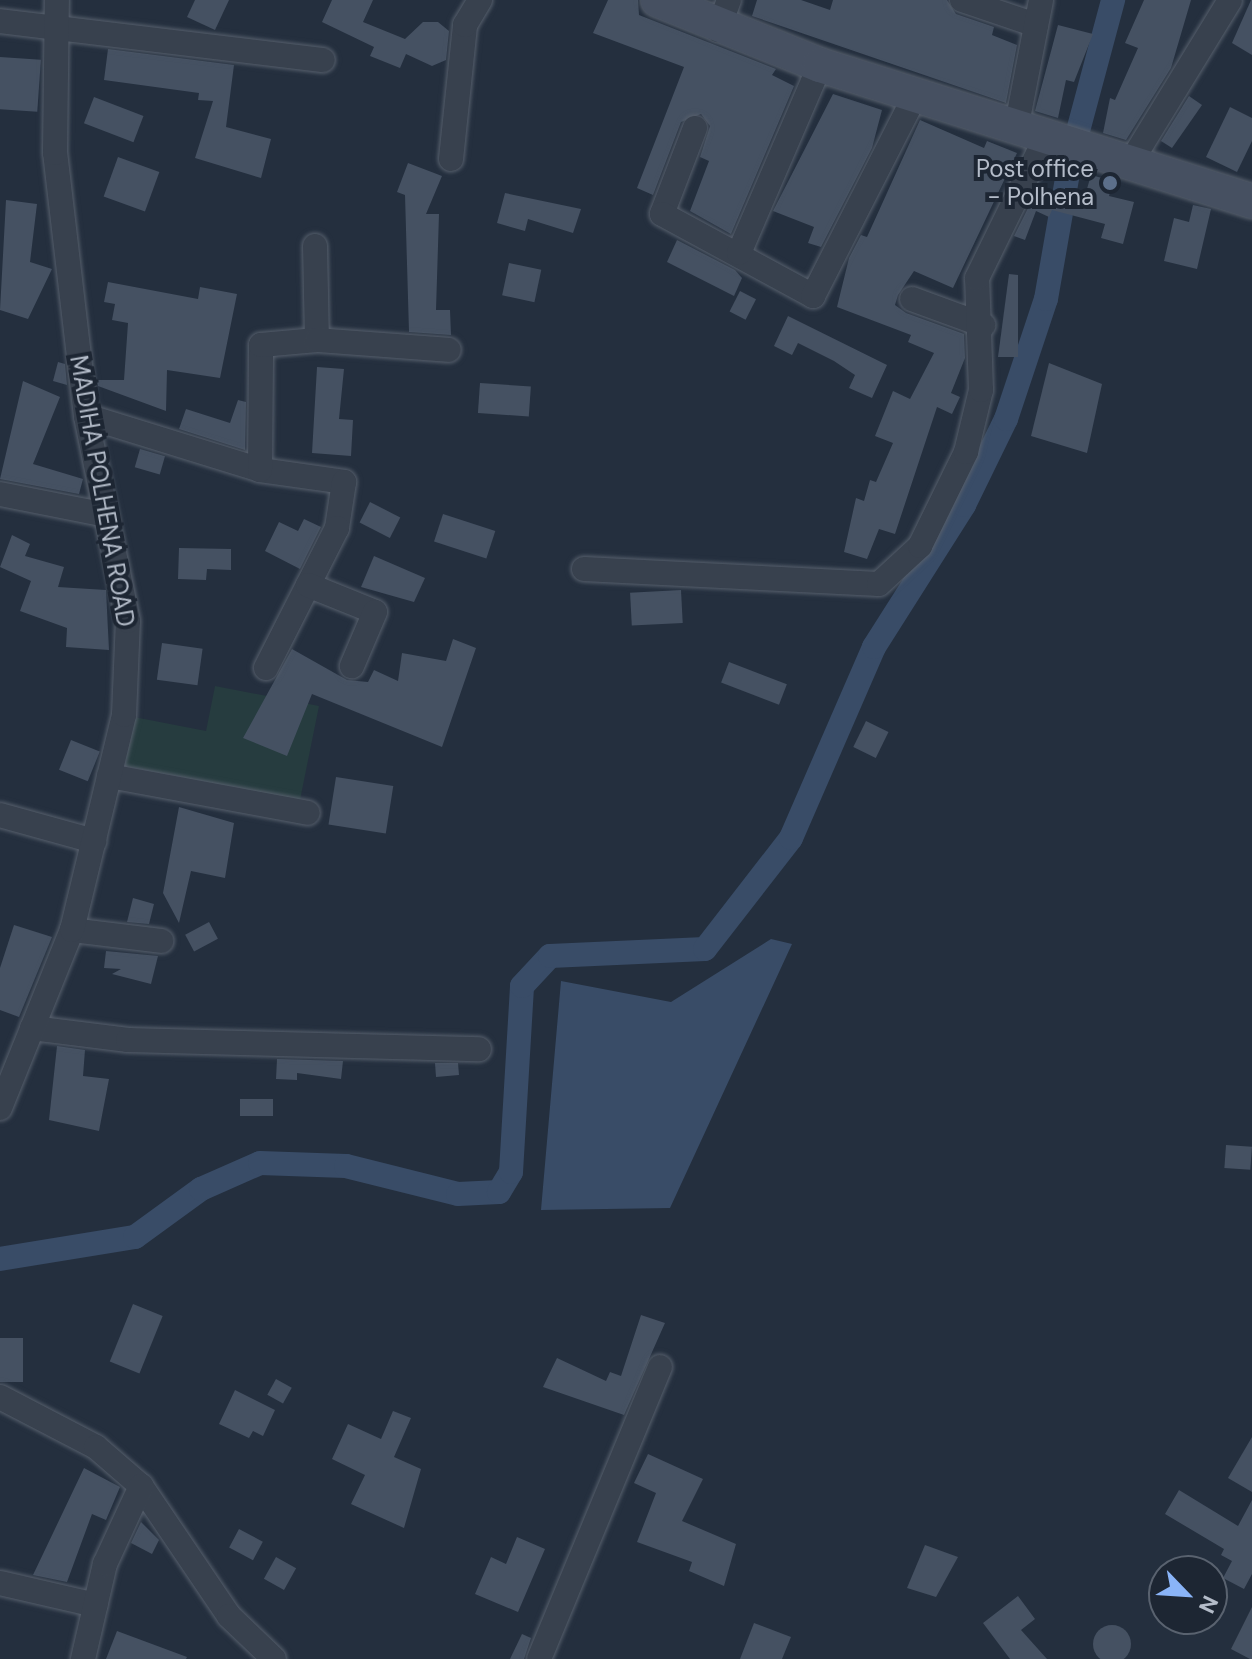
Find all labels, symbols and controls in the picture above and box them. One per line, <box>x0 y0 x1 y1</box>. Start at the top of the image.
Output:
place label: Post office - Polhena <box>976 155 1094 211</box>
marker: Post office - Polhena <box>1101 174 1119 192</box>
street label: MADIHA POLHENA ROAD <box>64 353 140 629</box>
north arrow <box>1148 1555 1228 1635</box>
text: N <box>1192 1591 1225 1618</box>

